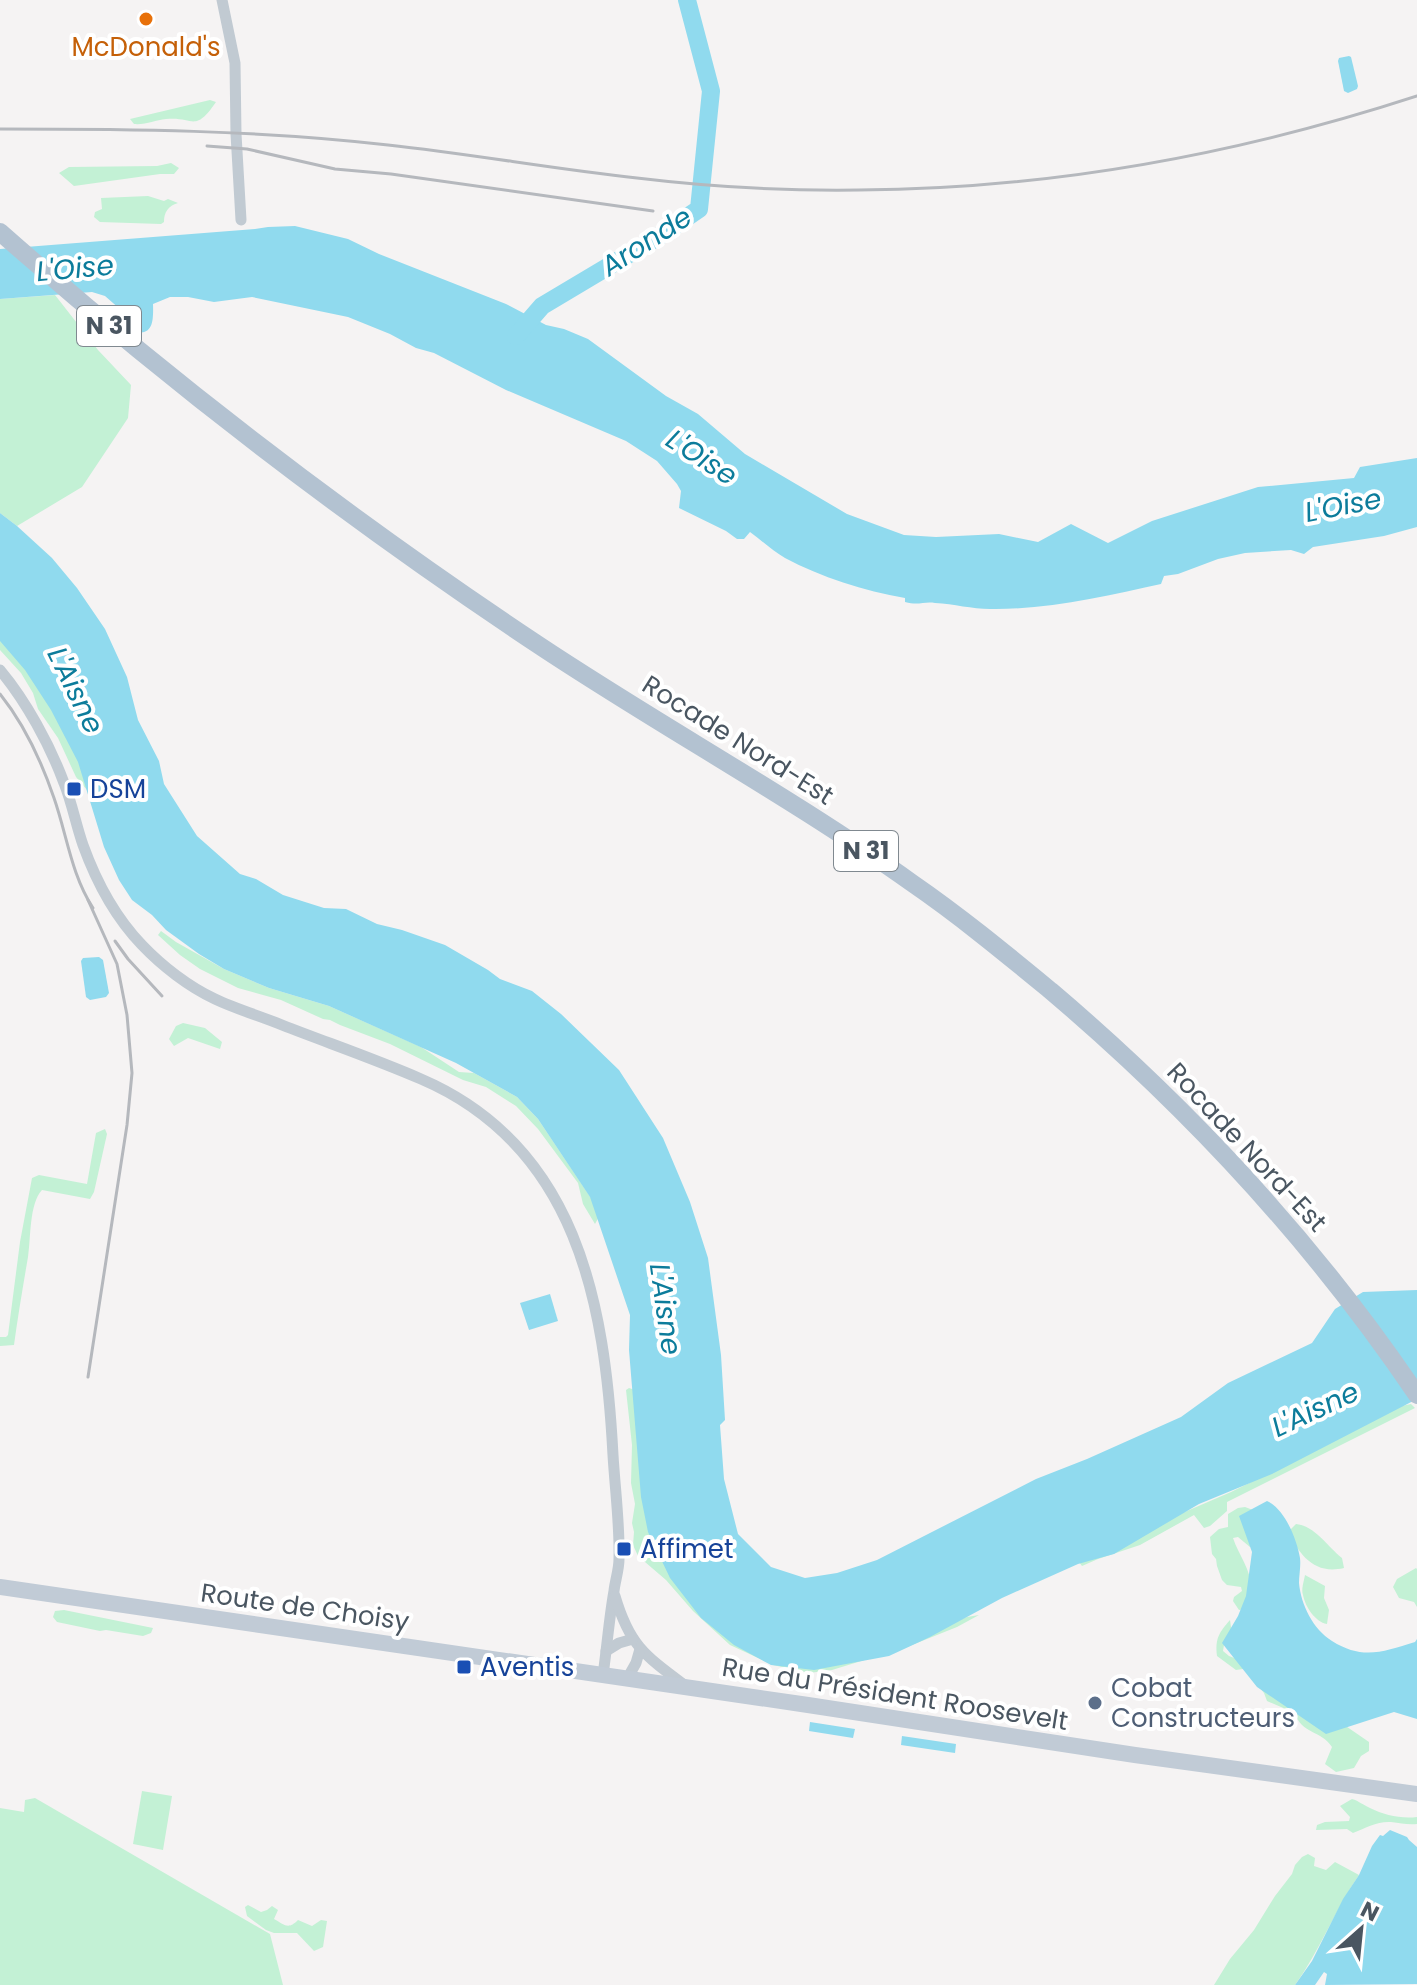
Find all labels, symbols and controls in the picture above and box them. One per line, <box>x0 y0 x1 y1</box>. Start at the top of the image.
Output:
marker: McDonald's <box>137 10 155 28</box>
place label: McDonald's <box>71 29 221 65</box>
water label: Aronde <box>592 197 699 286</box>
water label: L'Oise <box>35 246 115 291</box>
road number: N 31 <box>77 306 141 346</box>
water label: L'Oise <box>659 420 745 495</box>
water label: L'Oise <box>1301 479 1385 532</box>
water label: L'Aisne <box>38 640 113 740</box>
street label: Rocade Nord-Est <box>635 667 841 813</box>
place label: DSM <box>90 771 146 807</box>
marker: DSM <box>65 780 83 798</box>
road number: N 31 <box>834 831 898 871</box>
street label: Rocade Nord-Est <box>1159 1055 1335 1239</box>
water label: L'Aisne <box>640 1261 691 1357</box>
water label: L'Aisne <box>1265 1372 1365 1447</box>
place label: Affimet <box>640 1531 733 1567</box>
marker: Affimet <box>615 1540 633 1558</box>
street label: Route de Choisy <box>198 1575 412 1640</box>
place label: Aventis <box>480 1649 574 1685</box>
street label: Rue du Président Roosevelt <box>720 1649 1070 1739</box>
marker: Aventis <box>455 1658 473 1676</box>
place label: Cobat Constructeurs <box>1111 1670 1295 1736</box>
marker: Cobat Constructeurs <box>1086 1694 1104 1712</box>
north arrow <box>1321 1889 1401 1969</box>
text: N <box>1355 1894 1384 1929</box>

